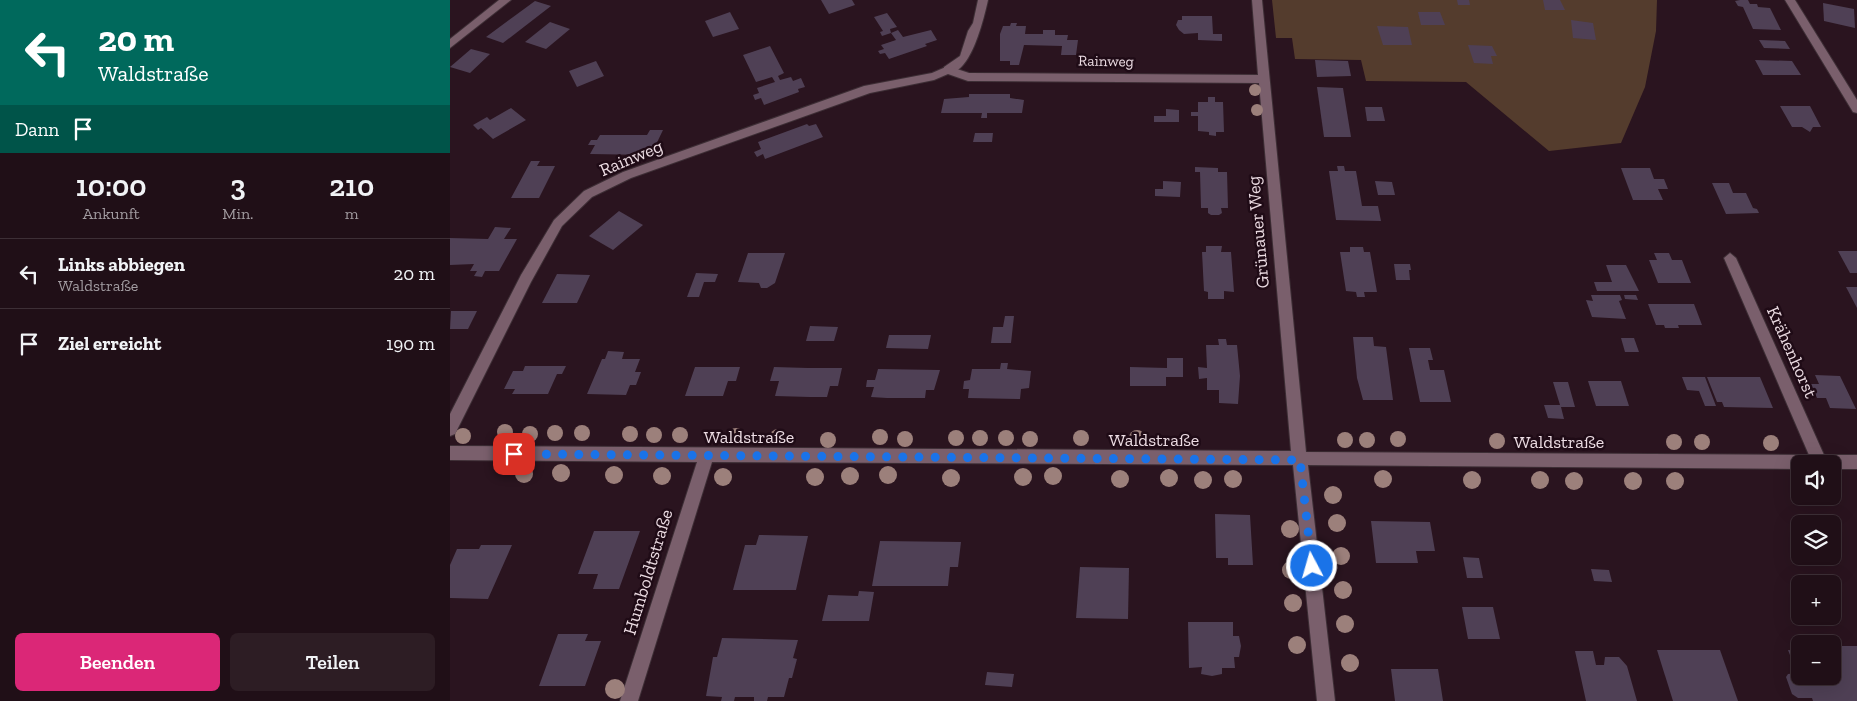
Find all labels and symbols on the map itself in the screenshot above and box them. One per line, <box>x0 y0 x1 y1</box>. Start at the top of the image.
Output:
street label: Rainweg <box>1078 52 1134 70</box>
street label: Rainweg <box>596 135 666 181</box>
street label: Grünauer Weg <box>1242 175 1274 289</box>
street label: Krähenhorst <box>1762 303 1822 402</box>
street label: Waldstraße <box>704 426 794 448</box>
street label: Waldstraße <box>1109 429 1199 451</box>
street label: Waldstraße <box>1514 431 1604 453</box>
pin <box>493 433 535 475</box>
street label: Humboldtstraße <box>618 507 678 637</box>
position arrow <box>1285 539 1337 591</box>

